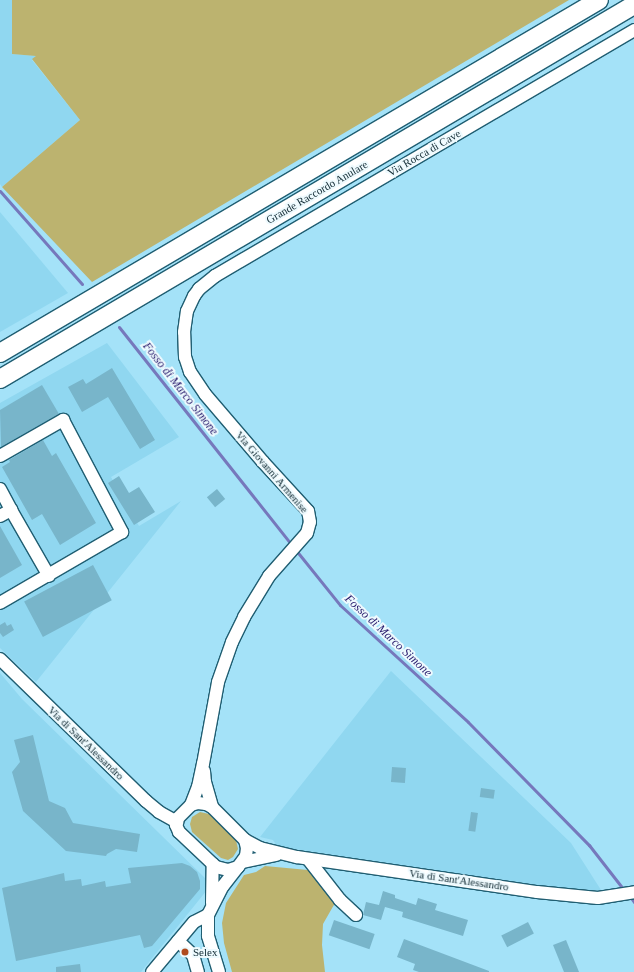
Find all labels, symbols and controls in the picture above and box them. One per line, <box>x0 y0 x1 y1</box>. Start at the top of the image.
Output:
street label: Via Rocca di Cave <box>385 127 463 179</box>
street label: Grande Raccordo Anulare <box>264 157 370 227</box>
water label: Fosso di Marco Simone <box>139 340 221 438</box>
street label: Via Giovanni Armenise <box>233 428 311 516</box>
water label: Fosso di Marco Simone <box>341 592 435 680</box>
street label: Via di Sant'Alessandro <box>45 703 127 783</box>
street label: Via di Sant'Alessandro <box>408 866 510 894</box>
place label: Selex <box>193 945 217 959</box>
marker: Selex <box>180 947 190 957</box>

